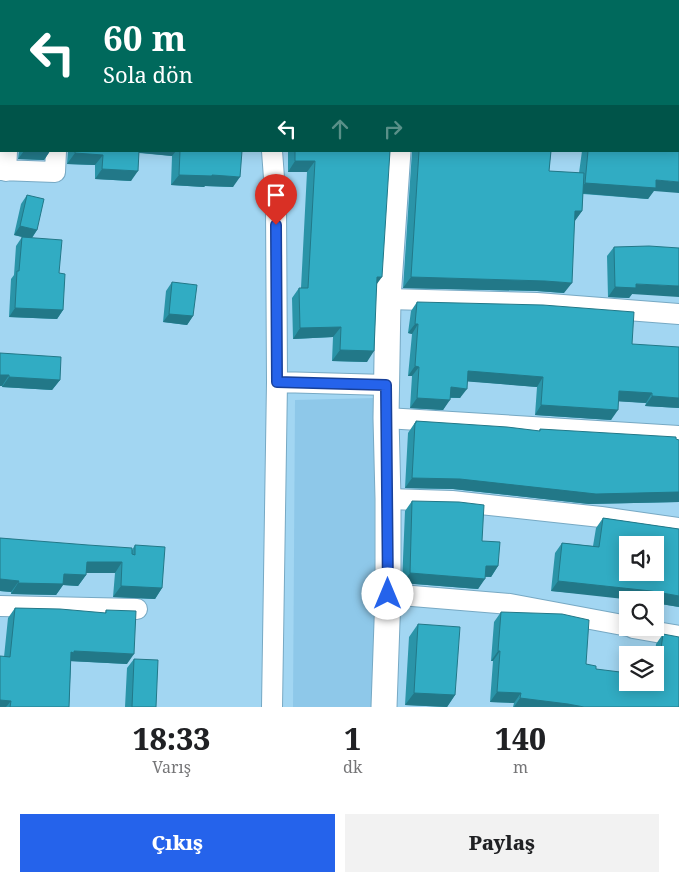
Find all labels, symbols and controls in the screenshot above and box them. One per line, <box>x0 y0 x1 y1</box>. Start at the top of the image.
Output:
text: 60 m <box>103 14 186 61</box>
icon: left <box>20 20 85 85</box>
text: Sola dön <box>103 59 193 89</box>
icon: left <box>273 115 301 143</box>
icon: ahead <box>326 115 354 143</box>
icon: right <box>379 115 407 143</box>
pin <box>255 174 297 225</box>
icon: arrive <box>262 181 290 209</box>
map controls <box>619 536 664 691</box>
button: sound <box>619 536 664 581</box>
position arrow <box>361 567 413 619</box>
button: search <box>619 591 664 636</box>
button: layers <box>619 646 664 691</box>
text: 18:33 <box>133 718 210 759</box>
text: 1 <box>344 718 361 759</box>
text: 140 <box>495 718 546 759</box>
text: Varış <box>152 756 191 778</box>
text: dk <box>343 756 362 778</box>
text: m <box>513 756 528 778</box>
button: Çıkış <box>20 814 335 872</box>
button: Paylaş <box>345 814 659 872</box>

